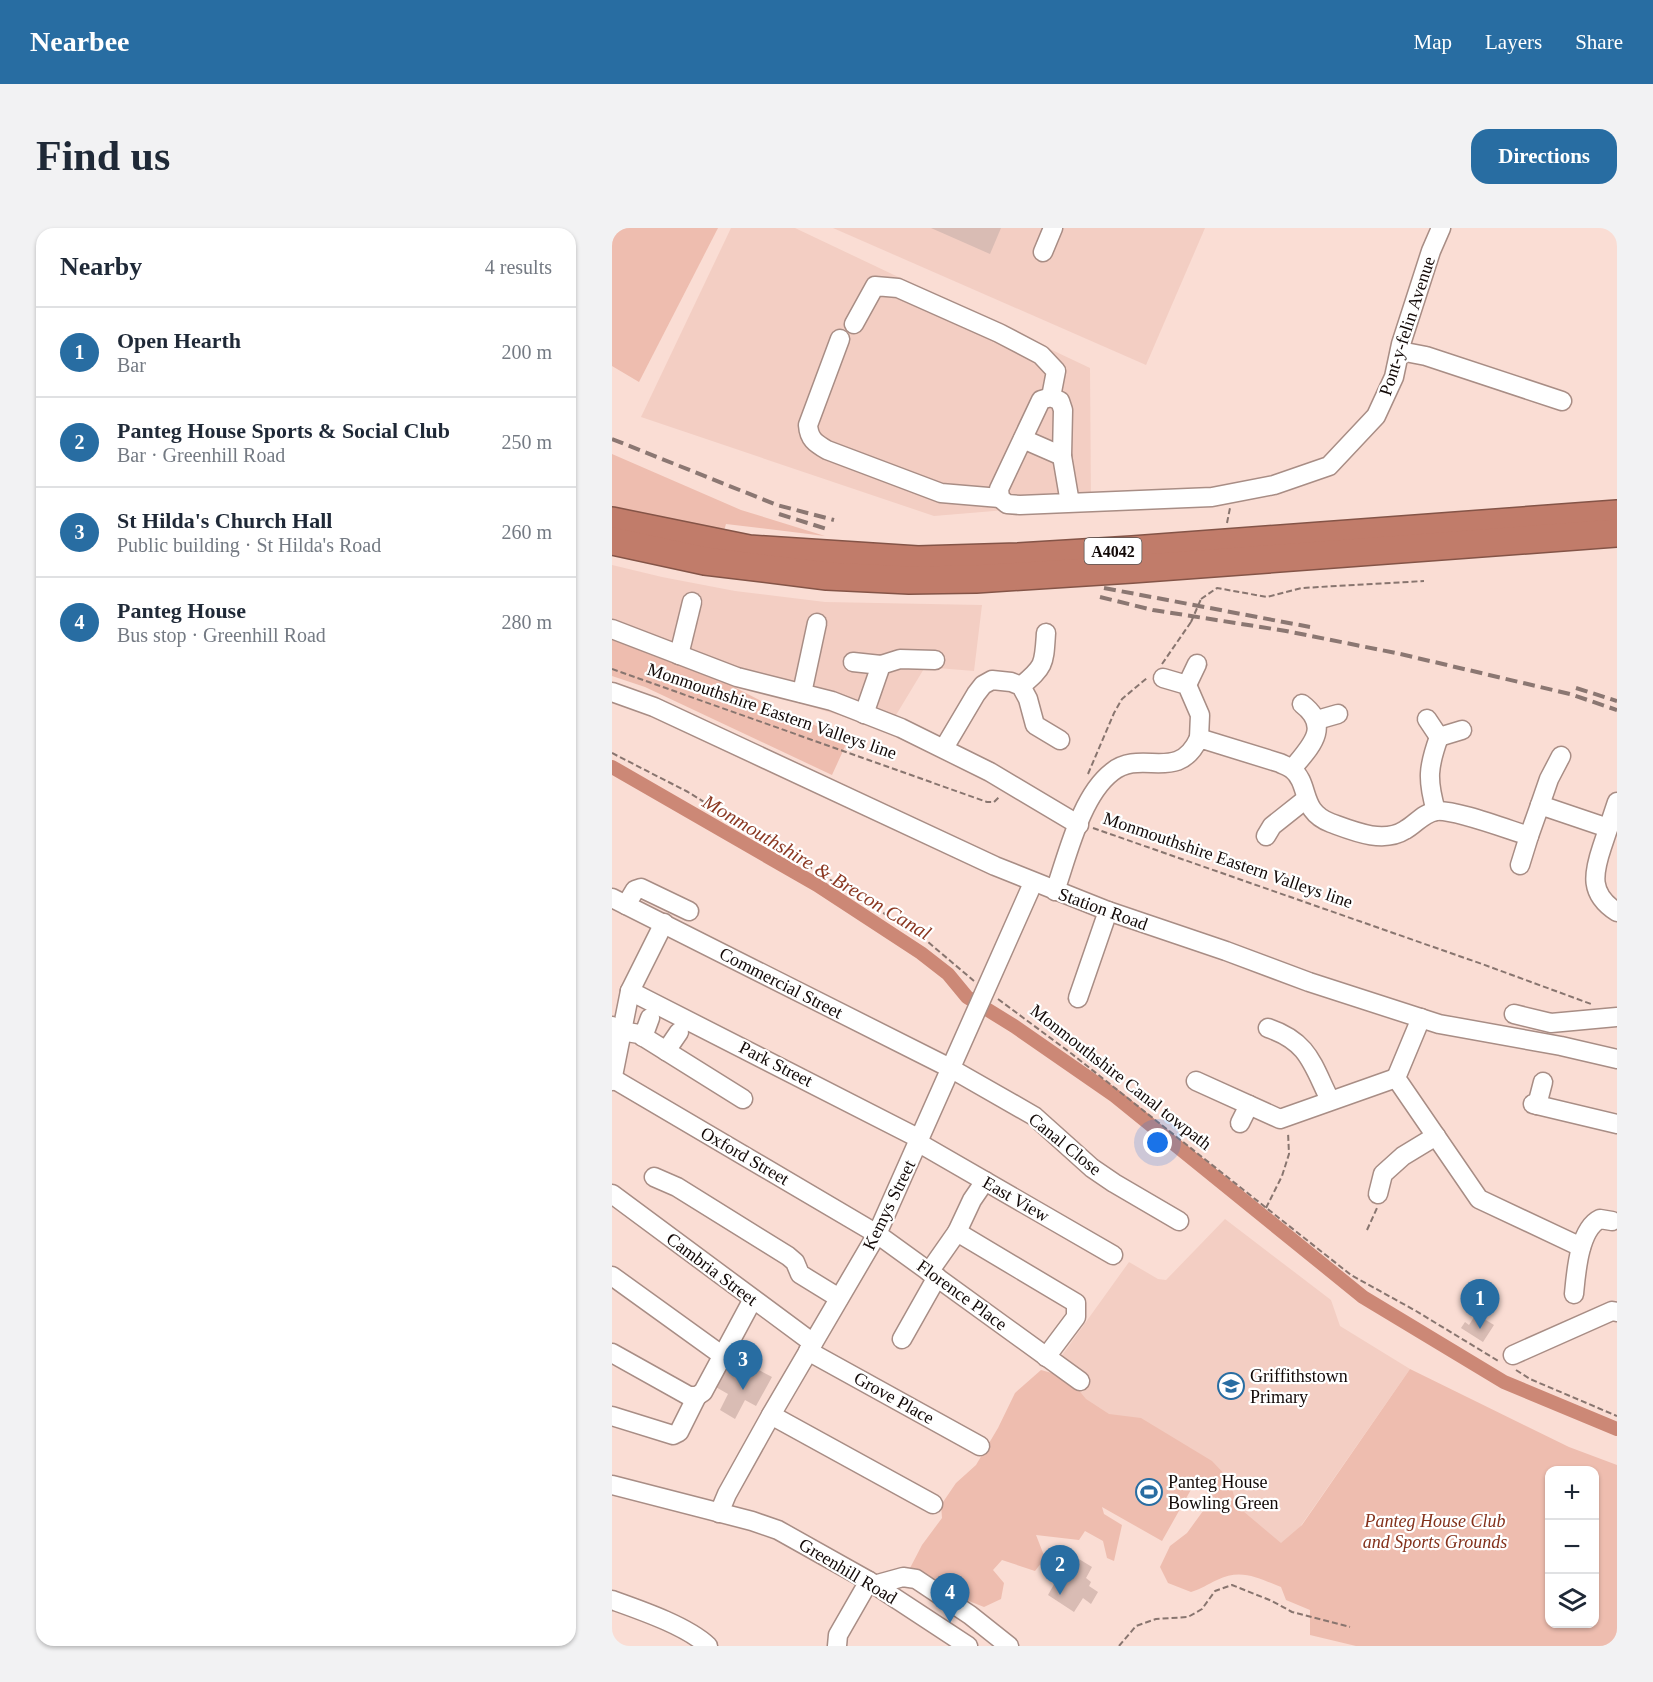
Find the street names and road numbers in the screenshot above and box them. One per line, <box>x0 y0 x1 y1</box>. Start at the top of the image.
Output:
street label: Pont-y-felin Avenue <box>1375 254 1439 398</box>
road number: A4042 <box>1084 538 1142 564</box>
street label: Monmouthshire Eastern Valleys line <box>645 659 899 763</box>
street label: Monmouthshire Eastern Valleys line <box>1101 808 1355 912</box>
street label: Station Road <box>1056 884 1150 934</box>
street label: Commercial Street <box>716 943 846 1023</box>
street label: Monmouthshire Canal towpath <box>1027 1000 1215 1154</box>
street label: Park Street <box>736 1037 816 1091</box>
street label: Canal Close <box>1025 1109 1105 1179</box>
street label: Oxford Street <box>697 1123 793 1189</box>
street label: Kemys Street <box>859 1157 919 1253</box>
street label: East View <box>979 1172 1053 1226</box>
street label: Cambria Street <box>663 1228 761 1310</box>
street label: Florence Place <box>913 1256 1011 1334</box>
street label: Grove Place <box>850 1368 938 1428</box>
street label: Greenhill Road <box>795 1534 901 1608</box>

